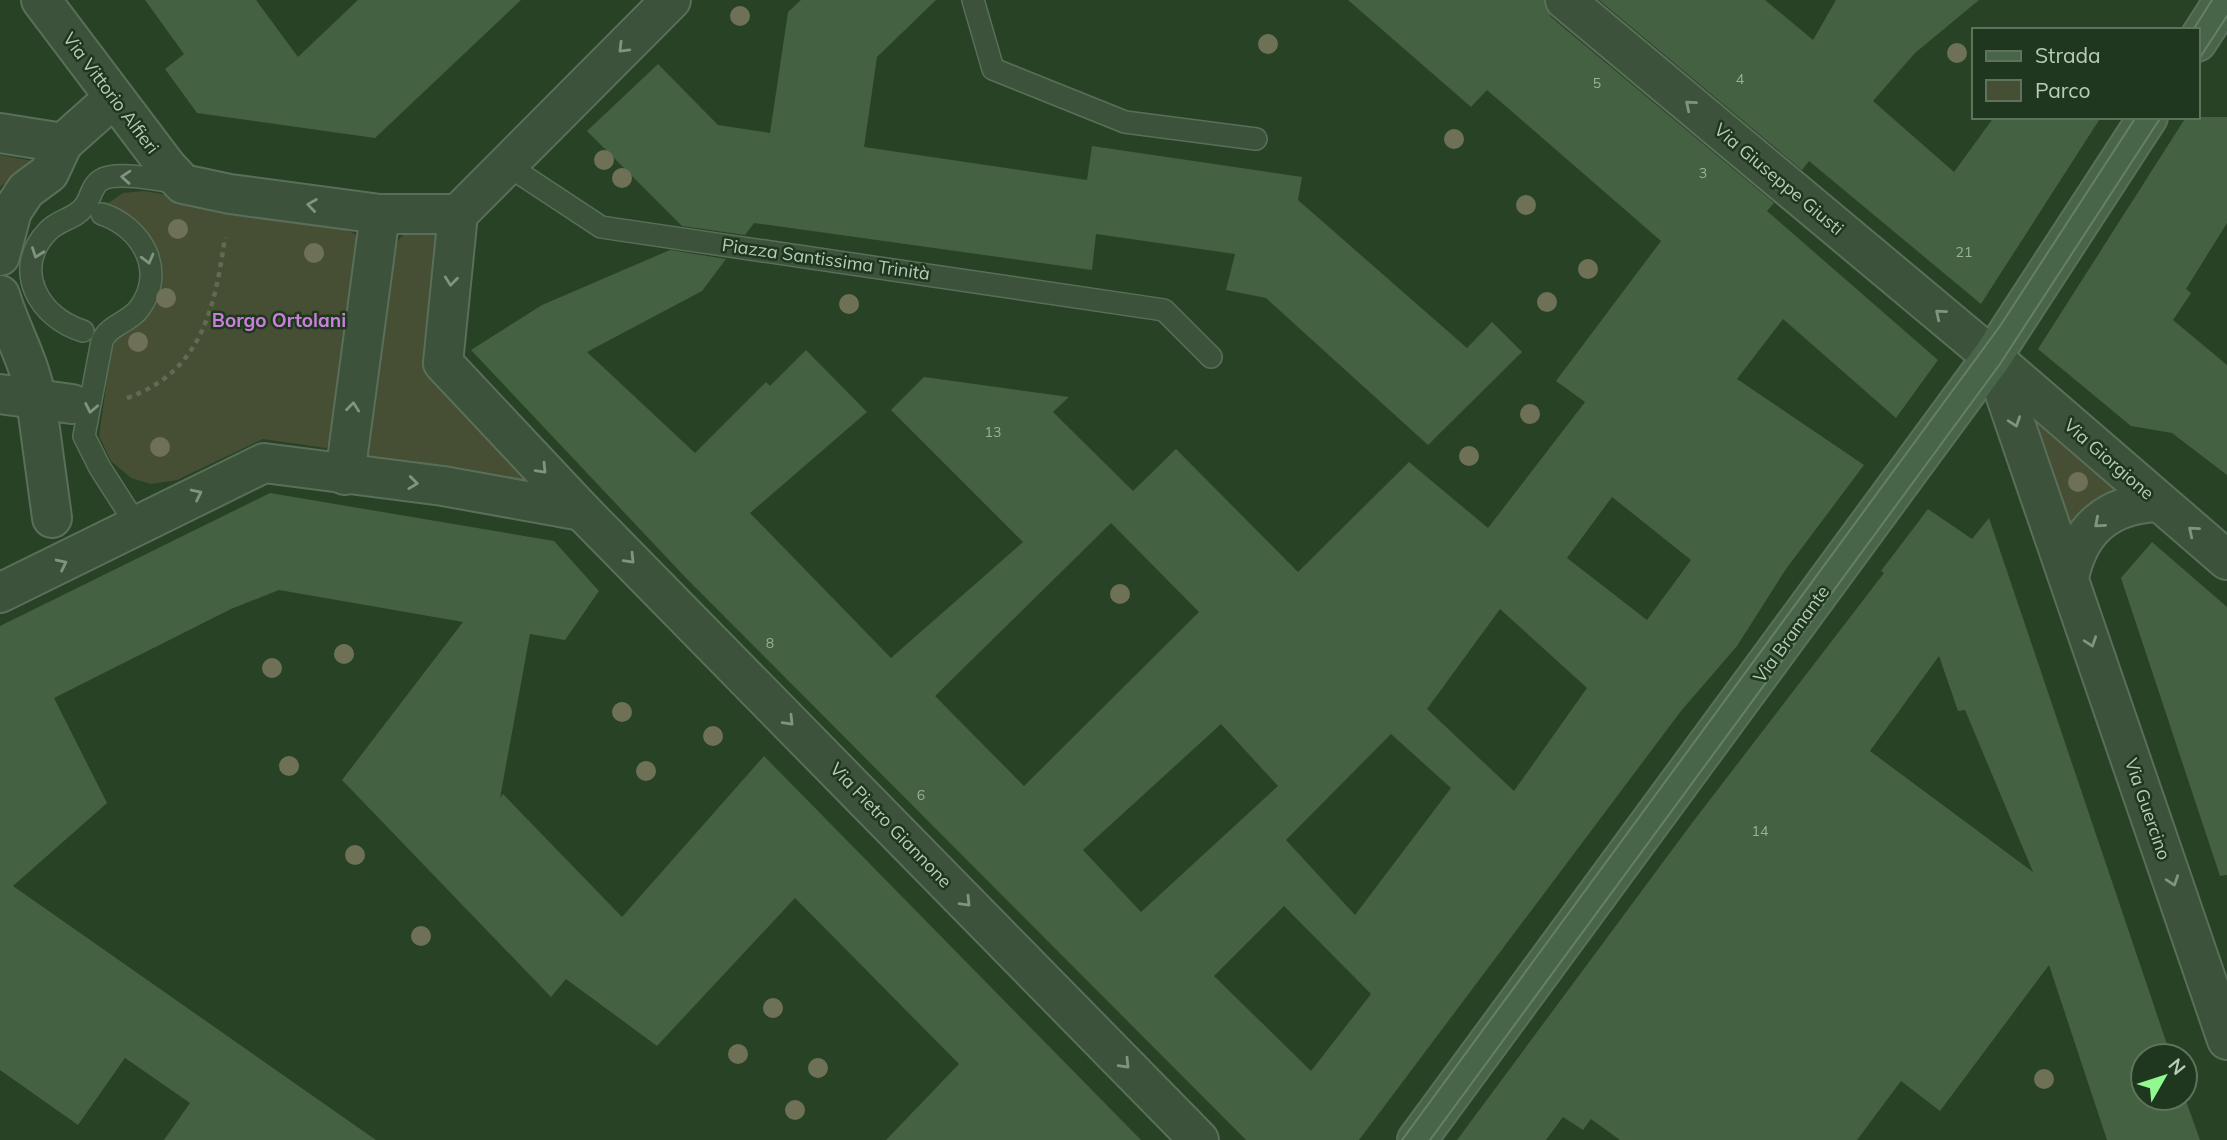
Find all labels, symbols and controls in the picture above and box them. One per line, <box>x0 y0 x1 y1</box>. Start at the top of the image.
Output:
street label: Via Vittorio Alfieri <box>58 28 164 158</box>
legend <box>1972 28 2199 119</box>
one-way arrow <box>618 40 631 53</box>
text: Strada <box>2035 42 2101 68</box>
house number: 4 <box>1736 70 1745 88</box>
house number: 5 <box>1593 74 1601 92</box>
text: Parco <box>2035 77 2090 103</box>
one-way arrow <box>1686 100 1698 113</box>
street label: Via Giuseppe Giusti <box>1709 118 1849 240</box>
house number: 3 <box>1699 164 1707 182</box>
one-way arrow <box>120 170 131 185</box>
one-way arrow <box>306 198 318 213</box>
street label: Piazza Santissima Trinità <box>721 233 931 285</box>
house number: 21 <box>1956 243 1972 261</box>
one-way arrow <box>31 246 45 258</box>
one-way arrow <box>140 252 154 264</box>
one-way arrow <box>443 276 458 287</box>
district label: Borgo Ortolani <box>212 308 346 332</box>
one-way arrow <box>1935 310 1948 322</box>
one-way arrow <box>345 401 360 412</box>
one-way arrow <box>84 402 99 414</box>
street label: Via Giorgione <box>2059 413 2159 505</box>
one-way arrow <box>2007 415 2021 427</box>
house number: 13 <box>985 423 1001 441</box>
one-way arrow <box>534 461 547 474</box>
one-way arrow <box>407 475 418 490</box>
one-way arrow <box>190 488 202 502</box>
one-way arrow <box>2095 515 2108 527</box>
one-way arrow <box>2188 527 2201 539</box>
one-way arrow <box>622 551 635 564</box>
one-way arrow <box>55 558 67 572</box>
street label: Via Bramante <box>1748 581 1834 687</box>
house number: 8 <box>766 634 774 652</box>
one-way arrow <box>2083 636 2097 648</box>
one-way arrow <box>781 713 794 726</box>
street label: Via Guercino <box>2120 755 2176 863</box>
street label: Via Pietro Giannone <box>825 757 957 893</box>
house number: 6 <box>917 786 925 804</box>
house number: 14 <box>1752 822 1769 840</box>
one-way arrow <box>2165 874 2179 886</box>
one-way arrow <box>957 893 970 906</box>
north arrow <box>2129 1042 2199 1112</box>
text: N <box>2163 1053 2191 1079</box>
one-way arrow <box>1116 1056 1129 1069</box>

